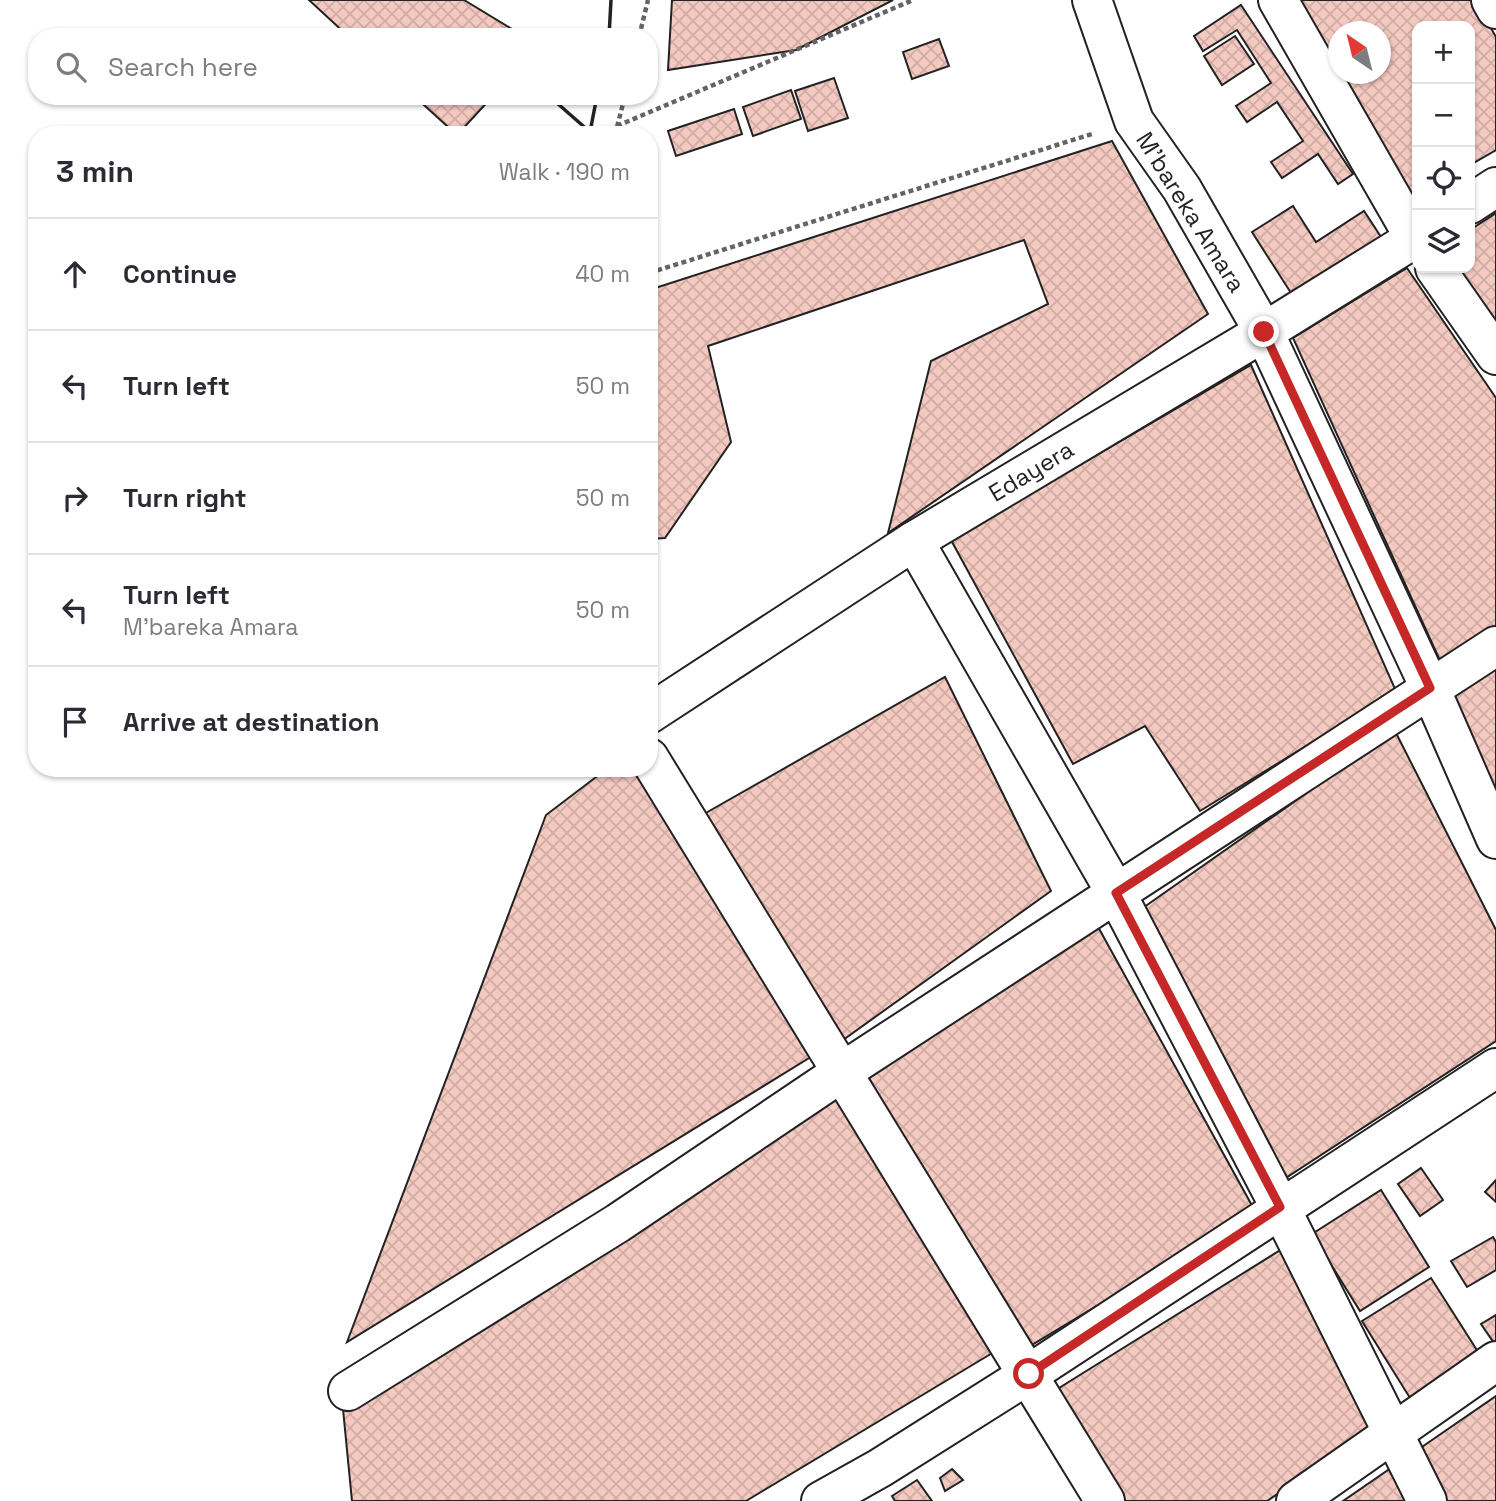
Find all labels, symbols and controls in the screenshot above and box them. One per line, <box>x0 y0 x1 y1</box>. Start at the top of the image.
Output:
north arrow <box>1328 21 1391 84</box>
map controls <box>1412 21 1475 273</box>
button: + <box>1412 21 1475 84</box>
search box <box>28 28 658 105</box>
icon: search <box>52 48 90 86</box>
text: Search here <box>108 50 258 84</box>
button: − <box>1412 84 1475 147</box>
street label: M'bareka Amara <box>1129 126 1253 298</box>
button: locate <box>1412 147 1475 210</box>
text: 3 min <box>56 152 134 191</box>
text: Walk · 190 m <box>499 157 630 187</box>
button: layers <box>1412 210 1475 273</box>
icon: ahead <box>56 255 94 293</box>
text: Continue <box>123 257 237 291</box>
text: 40 m <box>575 259 630 289</box>
route end <box>1248 316 1279 347</box>
icon: left <box>56 367 94 405</box>
text: Turn left <box>123 369 230 403</box>
text: 50 m <box>576 371 630 401</box>
street label: Edayera <box>983 433 1079 508</box>
icon: right <box>56 479 94 517</box>
text: Turn right <box>123 481 247 515</box>
text: 50 m <box>576 483 630 513</box>
text: Turn left <box>123 578 230 612</box>
icon: left <box>56 591 94 629</box>
text: 50 m <box>576 595 630 625</box>
text: M'bareka Amara <box>123 612 299 642</box>
icon: arrive <box>56 703 94 741</box>
text: Arrive at destination <box>123 705 380 739</box>
route start <box>1013 1358 1044 1389</box>

